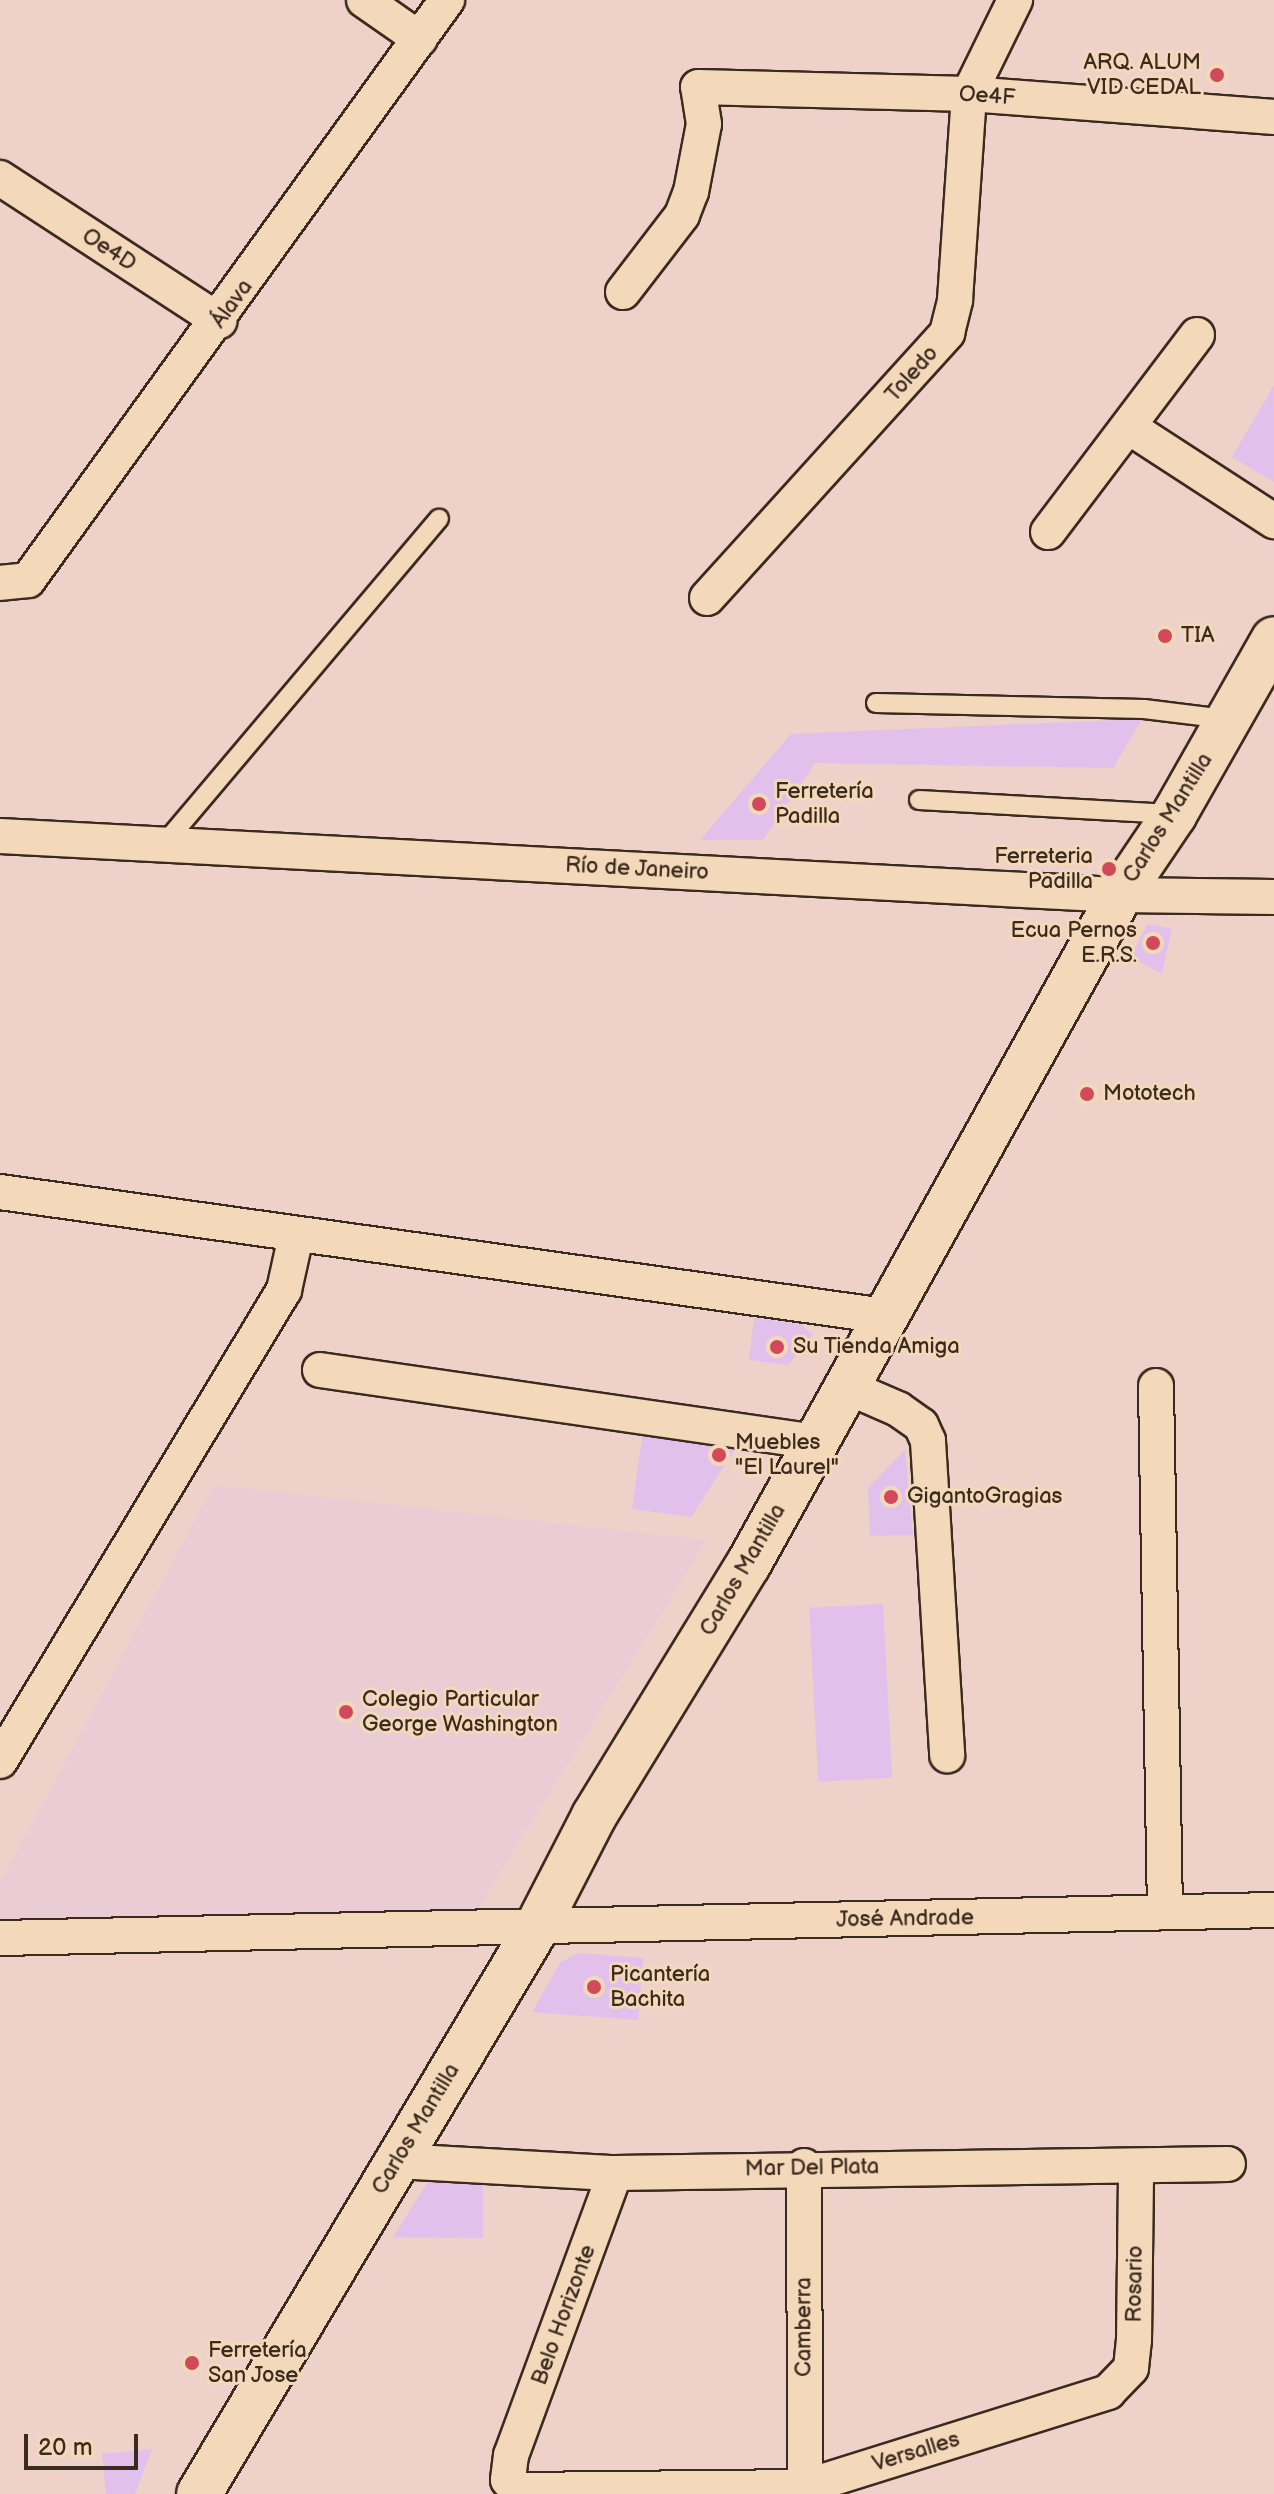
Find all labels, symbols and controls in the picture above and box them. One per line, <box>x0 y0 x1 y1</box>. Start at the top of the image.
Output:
place label: ARQ. ALUM VID CEDAL <box>1083 49 1201 100</box>
marker: ARQ. ALUM VID CEDAL <box>1208 66 1226 84</box>
street label: Oe4F <box>958 81 1016 111</box>
street label: Oe4D <box>77 223 141 277</box>
street label: Álava <box>206 275 258 333</box>
street label: Toledo <box>880 341 944 407</box>
place label: TIA <box>1181 623 1214 649</box>
marker: TIA <box>1156 627 1174 645</box>
street label: Carlos Mantilla <box>1118 748 1218 888</box>
place label: Ferretería Padilla <box>775 778 874 830</box>
marker: Ferretería Padilla <box>750 795 768 813</box>
place label: Ferreteria Padilla <box>994 843 1093 894</box>
street label: Río de Janeiro <box>564 852 710 886</box>
marker: Ferreteria Padilla <box>1100 860 1118 878</box>
place label: Ecua Pernos E.R.S. <box>1010 917 1137 968</box>
marker: Ecua Pernos E.R.S. <box>1144 934 1162 952</box>
place label: Mototech <box>1103 1081 1196 1107</box>
marker: Mototech <box>1078 1085 1096 1103</box>
place label: Su Tienda Amiga <box>793 1334 960 1360</box>
marker: Su Tienda Amiga <box>768 1338 786 1356</box>
place label: Muebles "El Laurel" <box>735 1429 839 1480</box>
marker: Muebles "El Laurel" <box>710 1446 728 1464</box>
place label: GigantoGragias <box>907 1484 1062 1510</box>
marker: GigantoGragias <box>882 1488 900 1506</box>
street label: Carlos Mantilla <box>695 1499 791 1641</box>
place label: Colegio Particular George Washington <box>362 1686 559 1738</box>
marker: Colegio Particular George Washington <box>337 1703 355 1721</box>
street label: José Andrade <box>836 1905 974 1933</box>
place label: Picantería Bachita <box>610 1961 710 2012</box>
marker: Picantería Bachita <box>585 1978 603 1996</box>
street label: Carlos Mantilla <box>367 2059 465 2199</box>
street label: Mar Del Plata <box>745 2154 879 2182</box>
street label: Belo Horizonte <box>526 2241 602 2389</box>
street label: Rosario <box>1121 2245 1149 2323</box>
street label: Camberra <box>791 2277 817 2377</box>
place label: Ferretería San Jose <box>208 2337 307 2388</box>
marker: Ferretería San Jose <box>183 2354 201 2372</box>
scale bar <box>28 2418 142 2468</box>
street label: Versalles <box>869 2426 963 2478</box>
text: 20 m <box>38 2433 93 2462</box>

